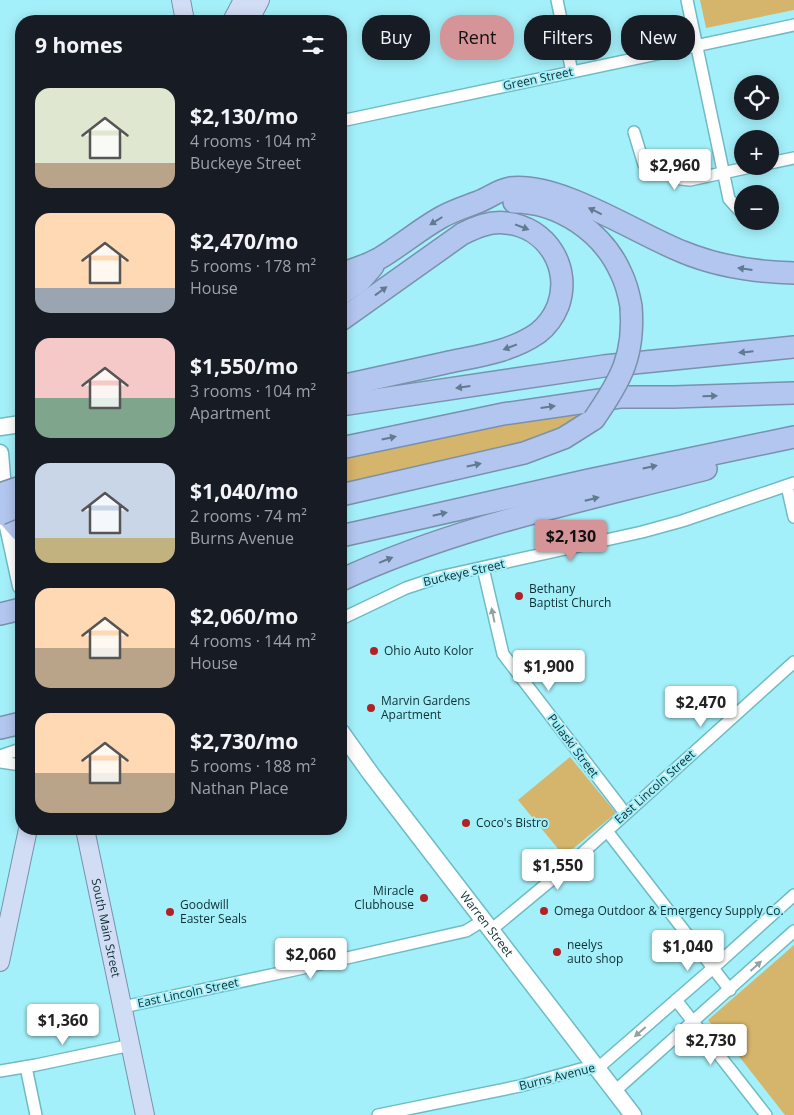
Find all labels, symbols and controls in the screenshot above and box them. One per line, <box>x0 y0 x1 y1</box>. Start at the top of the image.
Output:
chip: Buy <box>362 15 430 60</box>
chip: Rent <box>440 15 514 60</box>
chip: Filters <box>524 15 611 60</box>
chip: New <box>621 15 695 60</box>
text: 9 homes <box>35 31 123 59</box>
icon: filters <box>299 31 327 59</box>
street label: Green Street <box>501 63 574 94</box>
map controls <box>734 75 779 230</box>
button: locate <box>734 75 779 120</box>
text: $2,130/mo <box>190 102 298 130</box>
icon: home <box>75 108 135 168</box>
text: 4 rooms · 104 m² <box>190 130 316 152</box>
button: + <box>734 130 779 175</box>
pin: $2,960 <box>634 148 716 191</box>
text: Buckeye Street <box>190 152 301 174</box>
text: $2,960 <box>650 154 700 176</box>
button: − <box>734 185 779 230</box>
one-way arrow <box>588 207 602 215</box>
one-way arrow <box>430 216 443 225</box>
one-way arrow <box>515 223 530 231</box>
text: $2,470/mo <box>190 227 298 255</box>
icon: home <box>75 233 135 293</box>
text: 5 rooms · 178 m² <box>190 255 316 277</box>
one-way arrow <box>737 265 753 273</box>
text: House <box>190 277 238 299</box>
one-way arrow <box>374 286 387 297</box>
one-way arrow <box>502 343 517 351</box>
one-way arrow <box>737 348 753 356</box>
text: $1,550/mo <box>190 352 298 380</box>
icon: home <box>75 358 135 418</box>
text: 3 rooms · 104 m² <box>190 380 316 402</box>
one-way arrow <box>454 383 470 391</box>
one-way arrow <box>702 392 718 400</box>
text: Apartment <box>190 402 270 424</box>
one-way arrow <box>541 403 557 411</box>
one-way arrow <box>381 434 396 442</box>
one-way arrow <box>467 461 482 469</box>
one-way arrow <box>642 463 658 471</box>
text: $1,040/mo <box>190 477 298 505</box>
icon: home <box>75 483 135 543</box>
one-way arrow <box>584 494 599 502</box>
text: 2 rooms · 74 m² <box>190 505 307 527</box>
one-way arrow <box>432 510 448 518</box>
pin: $2,130 <box>530 520 612 562</box>
text: $2,130 <box>546 525 596 547</box>
text: Burns Avenue <box>190 527 294 549</box>
street label: Buckeye Street <box>421 555 506 590</box>
one-way arrow <box>379 556 393 564</box>
place label: Bethany Baptist Church <box>529 580 611 611</box>
marker: Bethany Baptist Church <box>513 590 525 602</box>
text: $2,060/mo <box>190 602 298 630</box>
one-way arrow <box>489 607 497 622</box>
icon: home <box>75 608 135 668</box>
text: 4 rooms · 144 m² <box>190 630 316 652</box>
place label: Ohio Auto Kolor <box>384 642 473 659</box>
marker: Ohio Auto Kolor <box>368 645 380 657</box>
pin: $1,900 <box>508 650 590 692</box>
text: House <box>190 652 238 674</box>
text: $1,900 <box>524 655 574 677</box>
pin: $2,470 <box>660 686 742 728</box>
text: $2,470 <box>676 691 726 713</box>
place label: Marvin Gardens Apartment <box>381 692 471 723</box>
marker: Marvin Gardens Apartment <box>365 702 377 714</box>
street label: Pulaski Street <box>544 710 603 781</box>
text: $2,730/mo <box>190 727 298 755</box>
icon: home <box>75 733 135 793</box>
street label: East Lincoln Street <box>611 746 699 827</box>
text: 5 rooms · 188 m² <box>190 755 316 777</box>
text: Nathan Place <box>190 777 289 799</box>
place label: Coco's Bistro <box>476 814 548 831</box>
marker: Coco's Bistro <box>460 817 472 829</box>
pin: $1,550 <box>517 848 599 891</box>
text: $1,550 <box>533 854 583 876</box>
street label: South Main Street <box>88 877 125 979</box>
place label: Miracle Clubhouse <box>354 882 414 913</box>
street label: Warren Street <box>456 888 517 960</box>
marker: Miracle Clubhouse <box>418 892 430 904</box>
place label: Goodwill Easter Seals <box>180 896 247 927</box>
place label: Omega Outdoor & Emergency Supply Co. <box>554 902 784 919</box>
marker: Omega Outdoor & Emergency Supply Co. <box>538 905 550 917</box>
marker: Goodwill Easter Seals <box>164 906 176 918</box>
pin: $1,040 <box>647 930 729 972</box>
text: $1,040 <box>663 935 713 957</box>
place label: neelys auto shop <box>567 936 623 967</box>
pin: $2,060 <box>270 938 352 980</box>
text: $2,060 <box>286 943 336 965</box>
marker: neelys auto shop <box>551 946 563 958</box>
one-way arrow <box>750 960 762 972</box>
street label: East Lincoln Street <box>136 973 240 1012</box>
pin: $1,360 <box>22 1004 104 1046</box>
text: $1,360 <box>38 1009 88 1031</box>
pin: $2,730 <box>670 1024 752 1066</box>
one-way arrow <box>633 1026 646 1037</box>
text: $2,730 <box>686 1029 736 1051</box>
street label: Burns Avenue <box>517 1059 597 1094</box>

